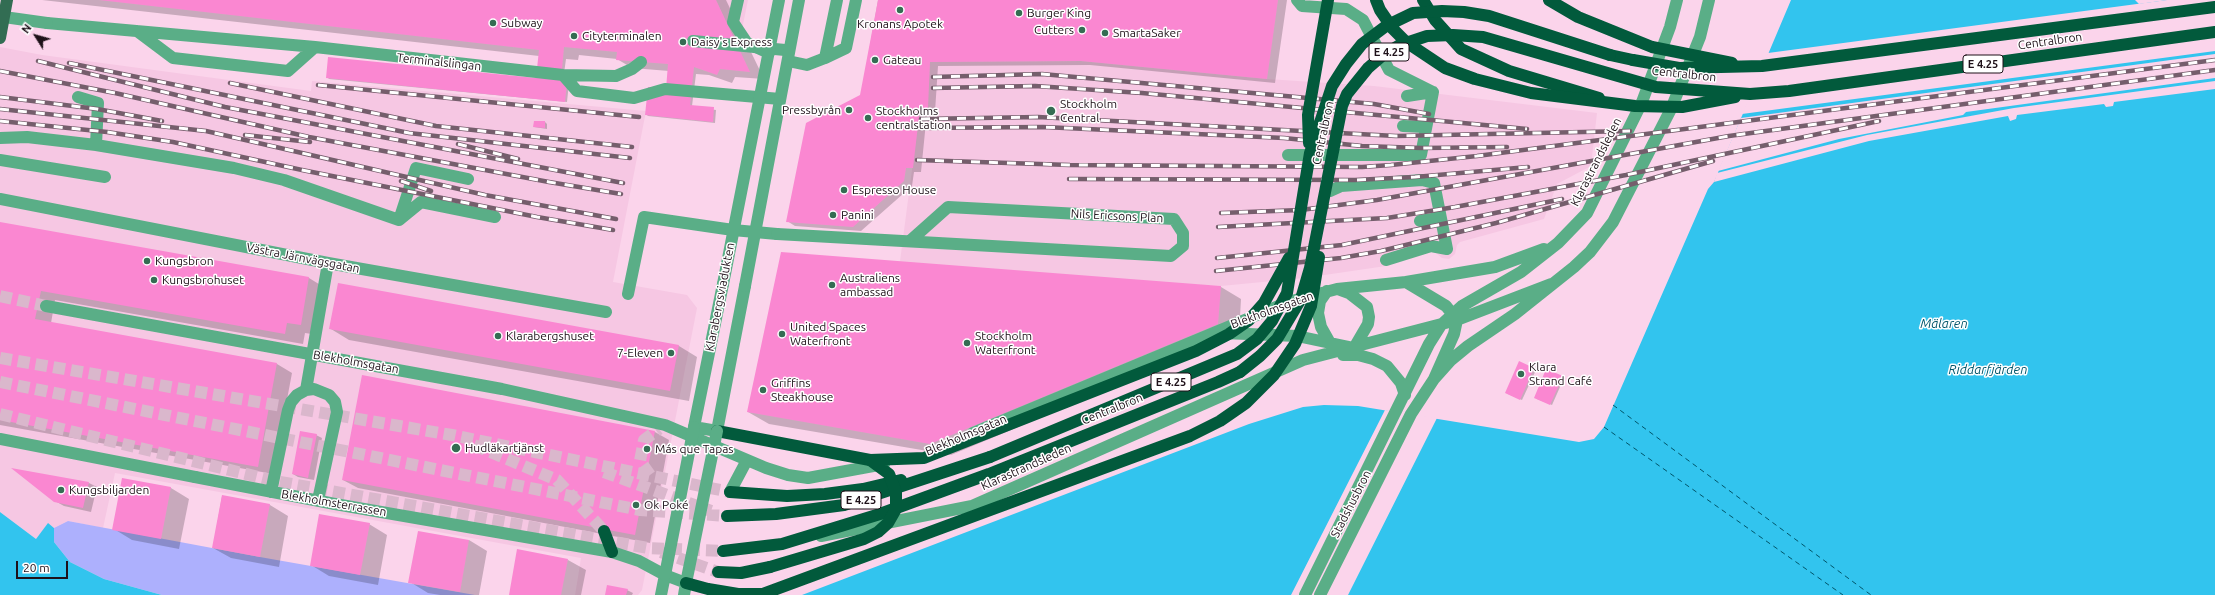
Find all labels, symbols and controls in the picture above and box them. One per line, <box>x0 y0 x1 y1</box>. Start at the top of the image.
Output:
marker: Kronans Apotek <box>895 5 905 15</box>
place label: Burger King <box>1027 6 1091 20</box>
marker: Burger King <box>1014 8 1024 18</box>
north arrow <box>16 16 56 56</box>
place label: Subway <box>501 16 542 30</box>
place label: Kronans Apotek <box>857 17 943 31</box>
marker: Subway <box>488 18 498 28</box>
text: N <box>19 22 34 36</box>
place label: Cutters <box>1034 23 1074 37</box>
marker: Cutters <box>1077 25 1087 35</box>
place label: SmartaSaker <box>1113 26 1181 40</box>
marker: SmartaSaker <box>1100 28 1110 38</box>
place label: Cityterminalen <box>582 29 662 43</box>
street label: Centralbron <box>2017 29 2083 53</box>
marker: Cityterminalen <box>569 31 579 41</box>
place label: Daisy's Express <box>691 35 772 49</box>
marker: Daisy's Express <box>678 37 688 47</box>
road number: E 4.25 <box>1369 43 1409 61</box>
street label: Terminalslingan <box>396 50 482 74</box>
place label: Gateau <box>883 53 921 67</box>
marker: Gateau <box>870 55 880 65</box>
road number: E 4.25 <box>1963 55 2003 73</box>
street label: Centralbron <box>1651 63 1717 85</box>
place label: Stockholm Central <box>1060 97 1117 125</box>
street label: Centralbron <box>1309 100 1337 166</box>
place label: Pressbyrån <box>782 103 841 117</box>
place label: Stockholms centralstation <box>876 104 951 132</box>
marker: Pressbyrån <box>844 105 854 115</box>
marker: Stockholm Central <box>1045 105 1057 117</box>
marker: Stockholms centralstation <box>863 113 873 123</box>
street label: Klarastrandsleden <box>1567 115 1625 209</box>
place label: Espresso House <box>852 183 936 197</box>
marker: Espresso House <box>839 185 849 195</box>
street label: Nils Ericsons Plan <box>1070 206 1164 226</box>
place label: Panini <box>841 208 874 222</box>
marker: Panini <box>828 210 838 220</box>
street label: Västra Järnvägsgatan <box>245 240 361 276</box>
street label: Klarabergsviadukten <box>702 241 738 353</box>
place label: Kungsbron <box>155 254 213 268</box>
marker: Kungsbron <box>142 256 152 266</box>
place label: Australiens ambassad <box>840 271 900 299</box>
place label: Kungsbrohuset <box>162 273 244 287</box>
marker: Kungsbrohuset <box>149 275 159 285</box>
marker: Australiens ambassad <box>827 280 837 290</box>
street label: Blekholmsgatan <box>1229 288 1315 332</box>
water label: Mälaren <box>1920 316 1968 332</box>
place label: United Spaces Waterfront <box>790 320 866 348</box>
place label: Klarabergshuset <box>506 329 594 343</box>
marker: United Spaces Waterfront <box>777 329 787 339</box>
place label: Stockholm Waterfront <box>975 329 1036 357</box>
marker: Klarabergshuset <box>493 331 503 341</box>
marker: Stockholm Waterfront <box>962 338 972 348</box>
place label: 7-Eleven <box>617 346 663 360</box>
street label: Blekholmsgatan <box>312 347 400 377</box>
marker: 7-Eleven <box>666 348 676 358</box>
place label: Klara Strand Café <box>1529 360 1592 388</box>
water label: Riddarfjärden <box>1949 362 2027 378</box>
marker: Klara Strand Café <box>1516 369 1526 379</box>
road number: E 4.25 <box>1151 373 1191 391</box>
place label: Griffins Steakhouse <box>771 376 833 404</box>
marker: Griffins Steakhouse <box>758 385 768 395</box>
street label: Centralbron <box>1079 390 1145 428</box>
street label: Blekholmsgatan <box>923 411 1009 459</box>
place label: Hudläkartjänst <box>465 441 544 455</box>
street label: Klarastrandsleden <box>979 441 1073 493</box>
marker: Hudläkartjänst <box>450 442 462 454</box>
place label: Más que Tapas <box>655 442 734 456</box>
marker: Más que Tapas <box>642 444 652 454</box>
street label: Stadshusbron <box>1328 468 1374 540</box>
place label: Kungsbiljarden <box>69 483 149 497</box>
marker: Kungsbiljarden <box>56 485 66 495</box>
street label: Blekholmsterrassen <box>280 487 388 519</box>
road number: E 4.25 <box>841 491 881 509</box>
place label: Ok Poké <box>644 498 689 512</box>
marker: Ok Poké <box>631 500 641 510</box>
scale bar <box>18 553 70 579</box>
text: 20 m <box>23 561 50 574</box>

